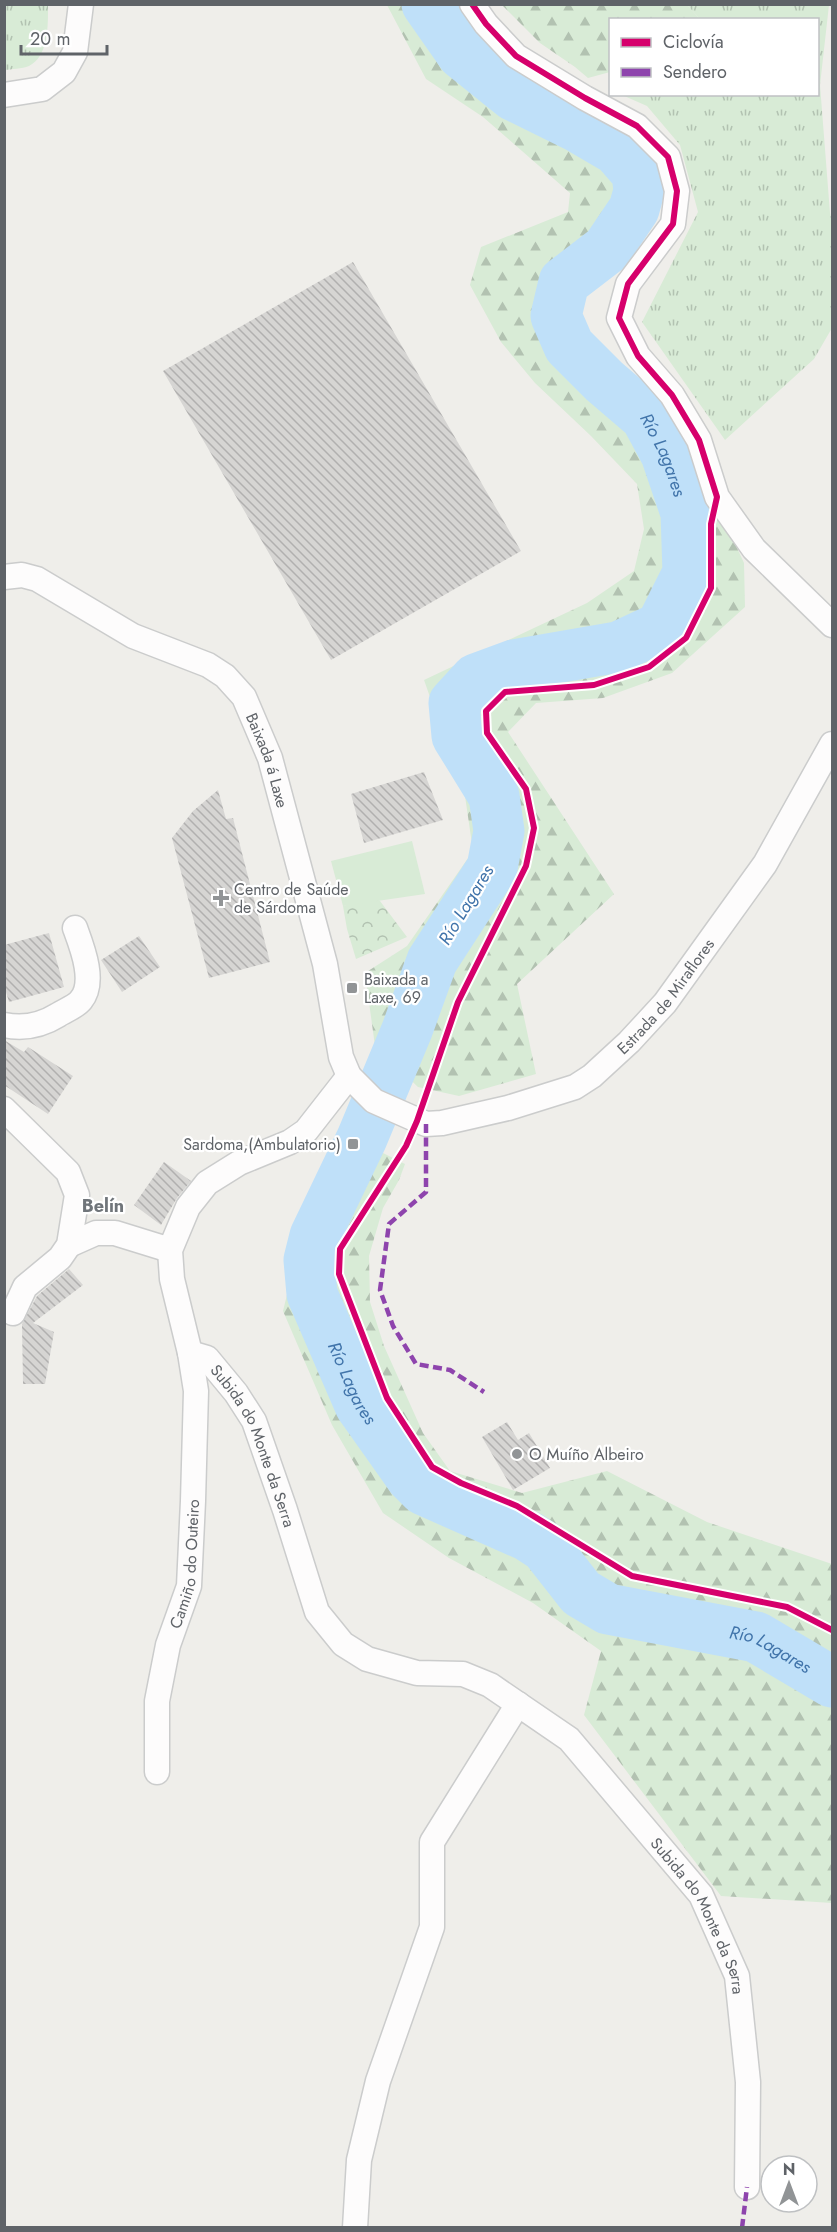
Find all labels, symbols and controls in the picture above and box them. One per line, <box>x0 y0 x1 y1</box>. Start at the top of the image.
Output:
scale bar <box>21 18 106 56</box>
legend <box>609 18 819 96</box>
text: 20 m <box>30 26 70 52</box>
text: Ciclovía <box>663 29 724 55</box>
text: Sendero <box>663 59 727 85</box>
water label: Río Lagares <box>633 408 693 501</box>
street label: Baixada á Laxe <box>240 709 294 810</box>
water label: Río Lagares <box>432 859 500 950</box>
place label: Centro de Saúde de Sárdoma <box>234 878 349 919</box>
marker: Centro de Saúde de Sárdoma <box>212 889 230 907</box>
street label: Estrada de Miraflores <box>612 934 720 1060</box>
place label: Baixada a Laxe, 69 <box>364 968 429 1009</box>
marker: Baixada a Laxe, 69 <box>345 981 359 995</box>
place label: Sardoma,(Ambulatorio) <box>183 1133 341 1156</box>
marker: Sardoma,(Ambulatorio) <box>346 1137 360 1151</box>
district label: Belín <box>82 1193 124 1219</box>
water label: Río Lagares <box>321 1338 383 1430</box>
street label: Subida do Monte da Serra <box>205 1360 301 1530</box>
place label: O Muíño Albeiro <box>529 1443 644 1466</box>
marker: O Muíño Albeiro <box>510 1447 524 1461</box>
street label: Camiño do Outeiro <box>164 1498 205 1632</box>
water label: Río Lagares <box>727 1619 817 1680</box>
street label: Subida do Monte da Serra <box>645 1833 750 1995</box>
north arrow <box>759 2154 819 2214</box>
text: N <box>783 2158 795 2181</box>

